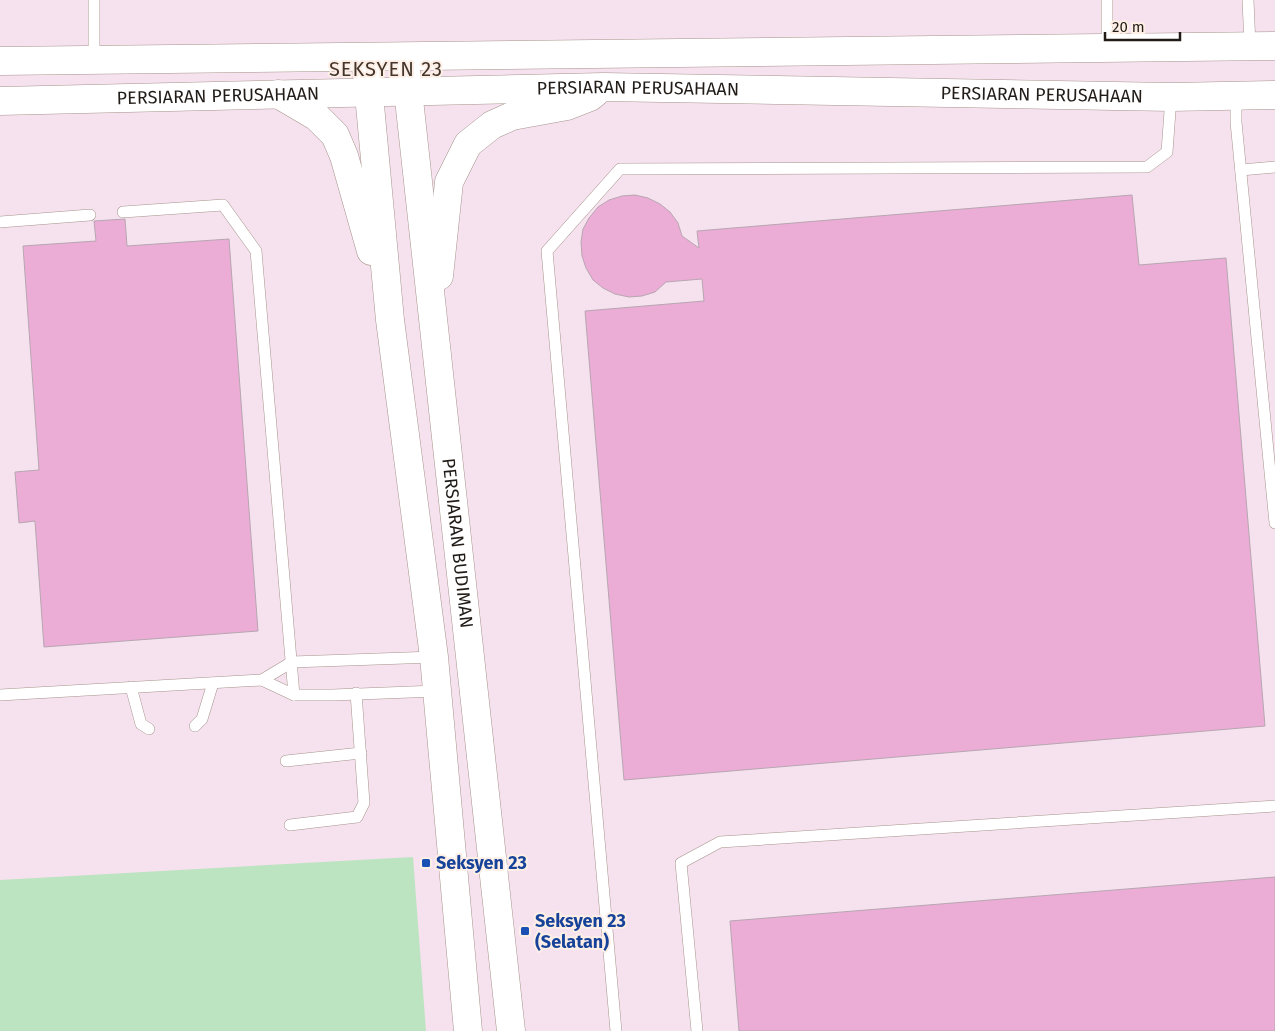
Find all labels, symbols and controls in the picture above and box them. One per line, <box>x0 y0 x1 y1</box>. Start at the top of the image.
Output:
scale bar <box>1105 10 1180 42</box>
text: 20 m <box>1112 18 1145 36</box>
district label: SEKSYEN 23 <box>329 57 443 81</box>
street label: PERSIARAN PERUSAHAAN <box>536 76 739 100</box>
street label: PERSIARAN PERUSAHAAN <box>940 82 1143 108</box>
street label: PERSIARAN PERUSAHAAN <box>116 83 319 109</box>
street label: PERSIARAN BUDIMAN <box>437 457 478 629</box>
place label: Seksyen 23 <box>436 852 527 874</box>
marker: Seksyen 23 <box>420 857 432 869</box>
place label: Seksyen 23 (Selatan) <box>535 910 626 953</box>
marker: Seksyen 23 (Selatan) <box>519 925 531 937</box>

